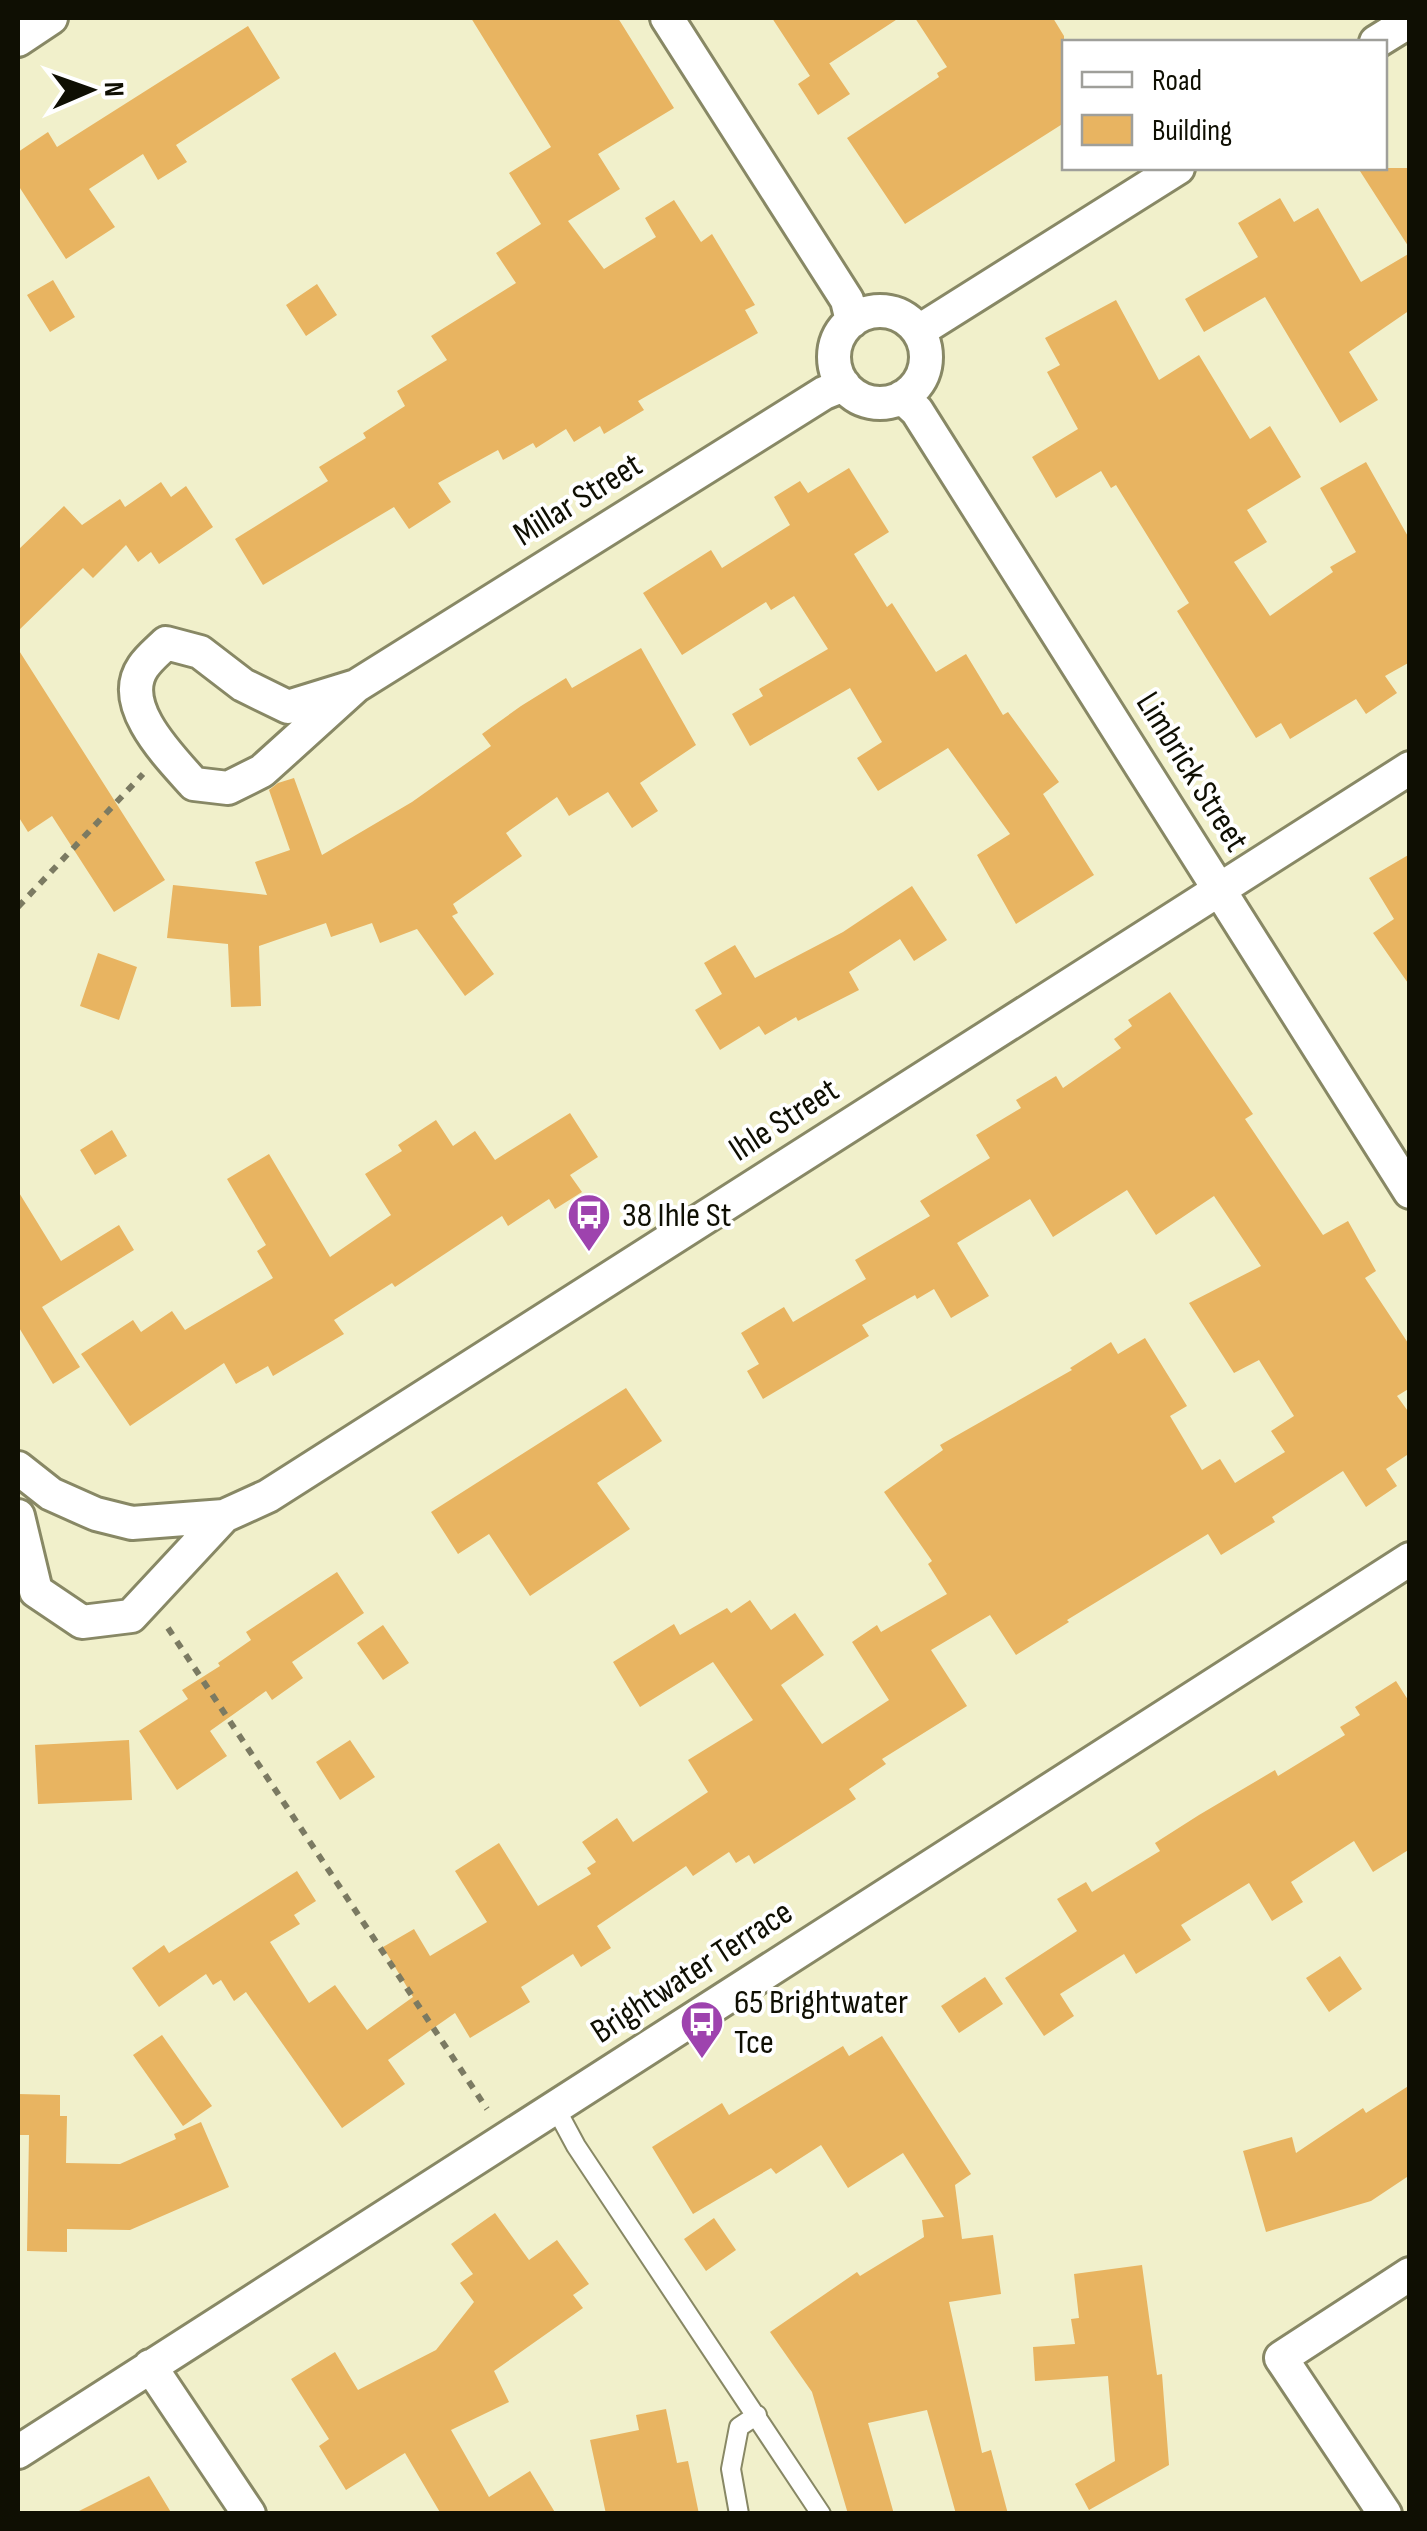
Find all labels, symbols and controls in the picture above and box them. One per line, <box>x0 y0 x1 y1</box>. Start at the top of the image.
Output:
north arrow <box>40 40 140 140</box>
legend <box>1062 40 1387 170</box>
text: Road <box>1152 63 1202 99</box>
text: N <box>97 81 130 97</box>
text: Building <box>1152 113 1232 149</box>
street label: Millar Street <box>506 444 650 556</box>
street label: Limbrick Street <box>1126 684 1258 860</box>
street label: Ihle Street <box>721 1069 847 1171</box>
bus stop icon: 38 Ihle St <box>566 1192 612 1253</box>
place label: 38 Ihle St <box>622 1194 731 1237</box>
street label: Brightwater Terrace <box>583 1891 801 2053</box>
place label: 65 Brightwater Tce <box>734 1981 908 2064</box>
bus stop icon: 65 Brightwater Tce <box>679 1999 725 2060</box>

